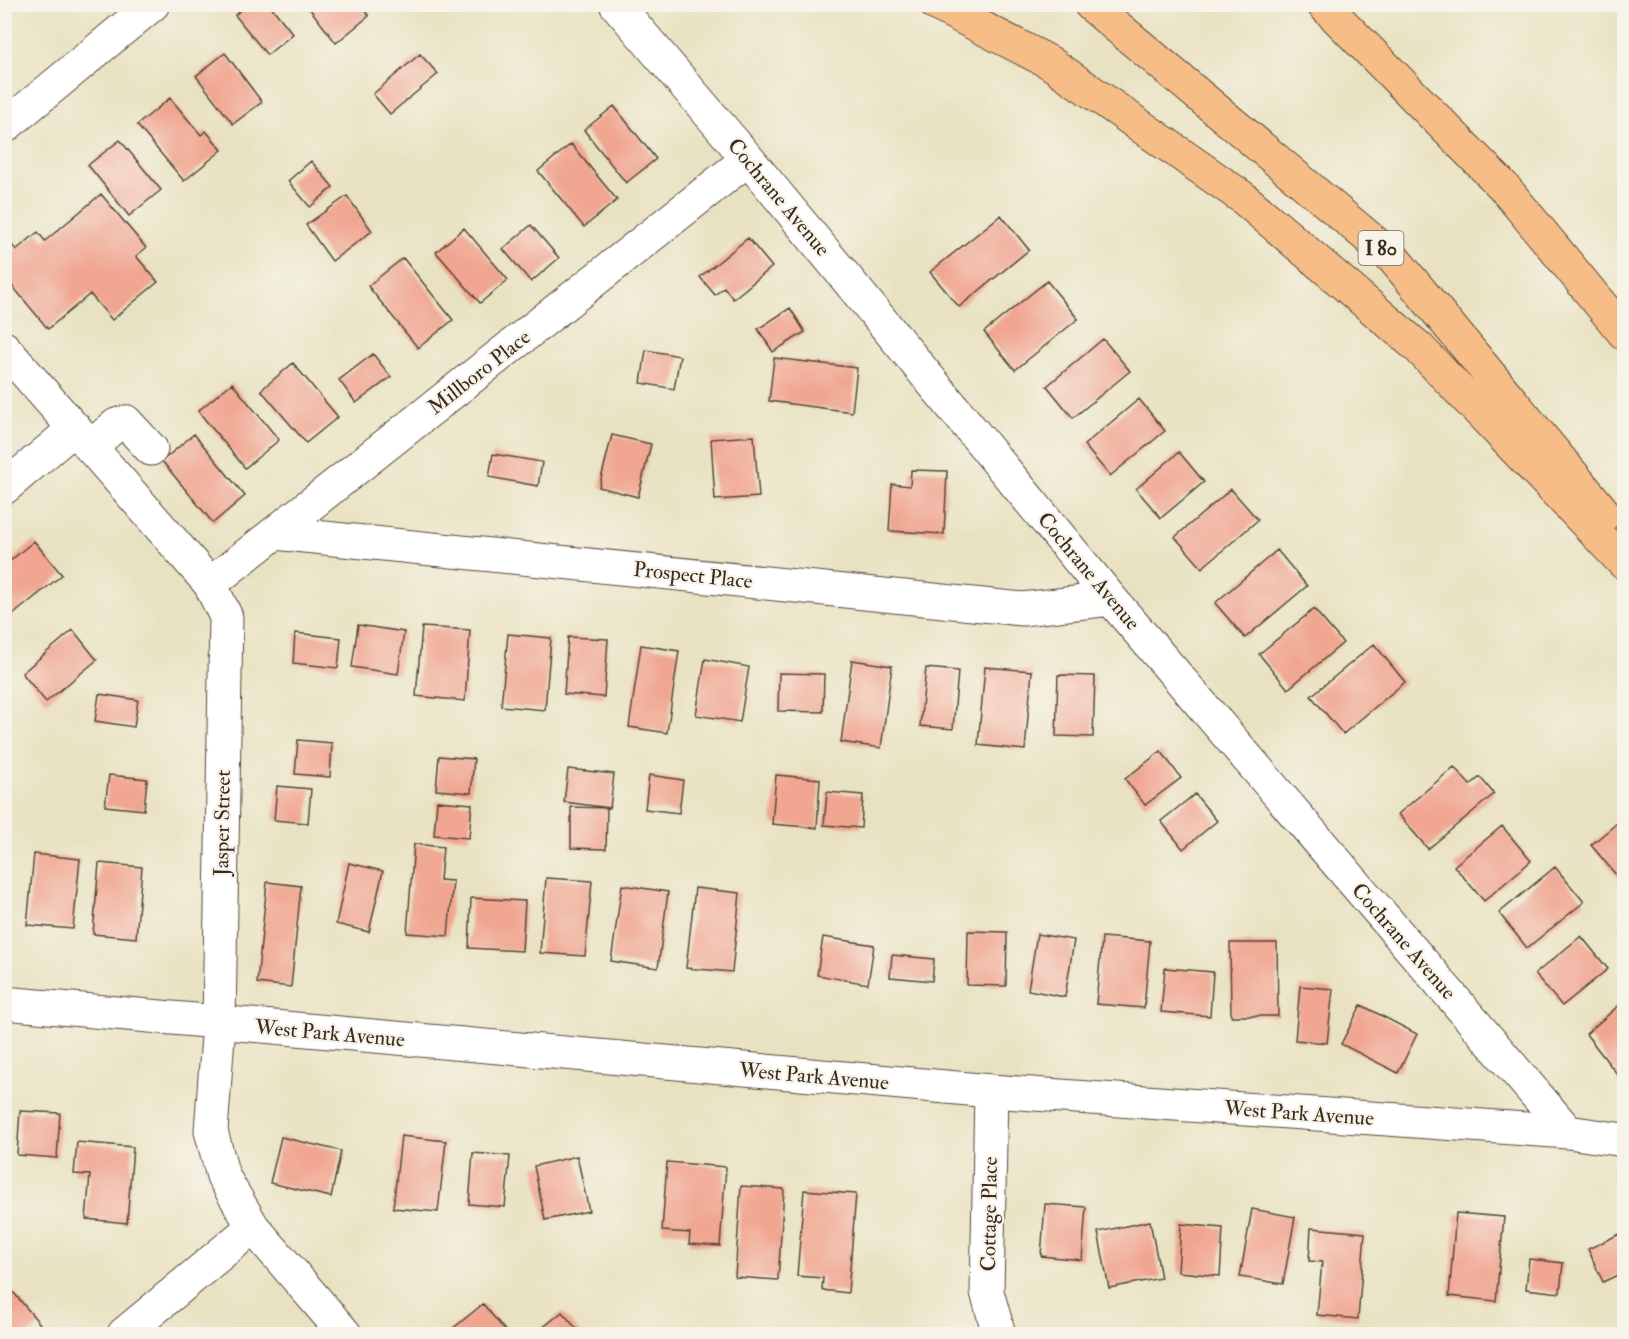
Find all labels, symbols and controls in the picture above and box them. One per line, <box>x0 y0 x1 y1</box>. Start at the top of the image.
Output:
street label: Cochrane Avenue <box>721 133 836 262</box>
road number: I 80 <box>1358 231 1404 265</box>
street label: Millboro Place <box>423 324 536 421</box>
street label: Cochrane Avenue <box>1031 507 1146 636</box>
street label: Prospect Place <box>632 556 754 595</box>
street label: Jasper Street <box>208 770 237 877</box>
street label: Cochrane Avenue <box>1345 877 1462 1006</box>
street label: West Park Avenue <box>253 1013 406 1054</box>
street label: West Park Avenue <box>737 1056 890 1097</box>
street label: West Park Avenue <box>1222 1095 1375 1132</box>
street label: Cottage Place <box>975 1156 1004 1272</box>

